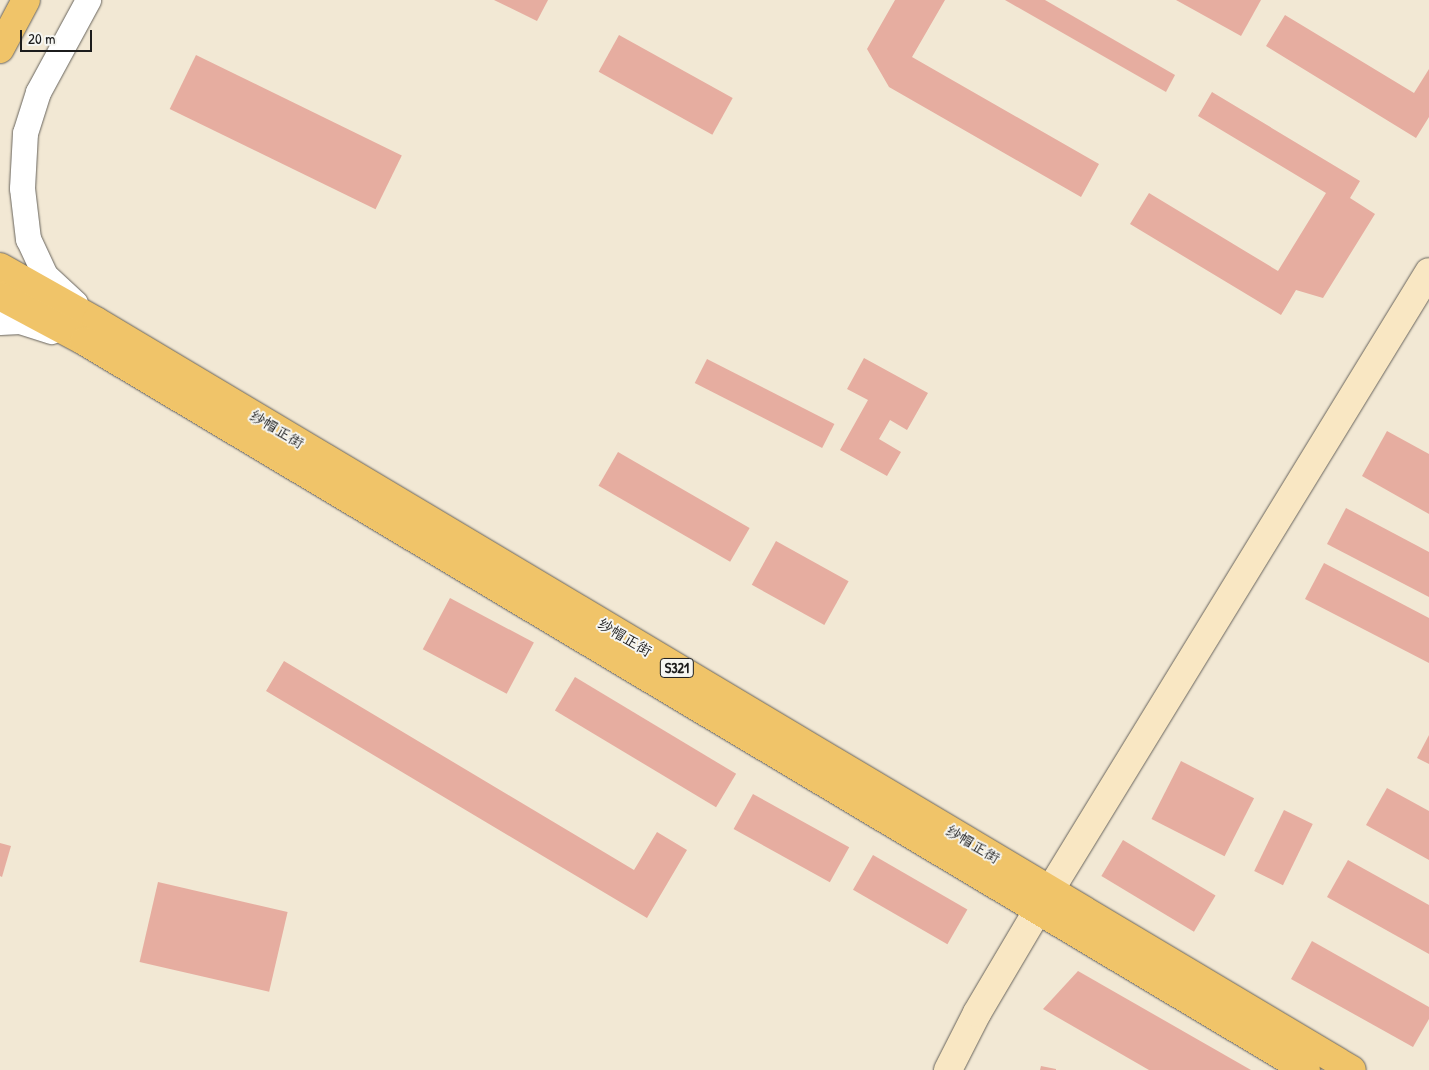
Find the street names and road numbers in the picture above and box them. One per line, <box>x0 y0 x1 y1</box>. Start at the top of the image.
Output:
street label: 纱帽正街 <box>247 406 307 452</box>
street label: 纱帽正街 <box>595 614 655 660</box>
road number: S321 <box>660 656 694 680</box>
street label: 纱帽正街 <box>943 821 1003 867</box>

